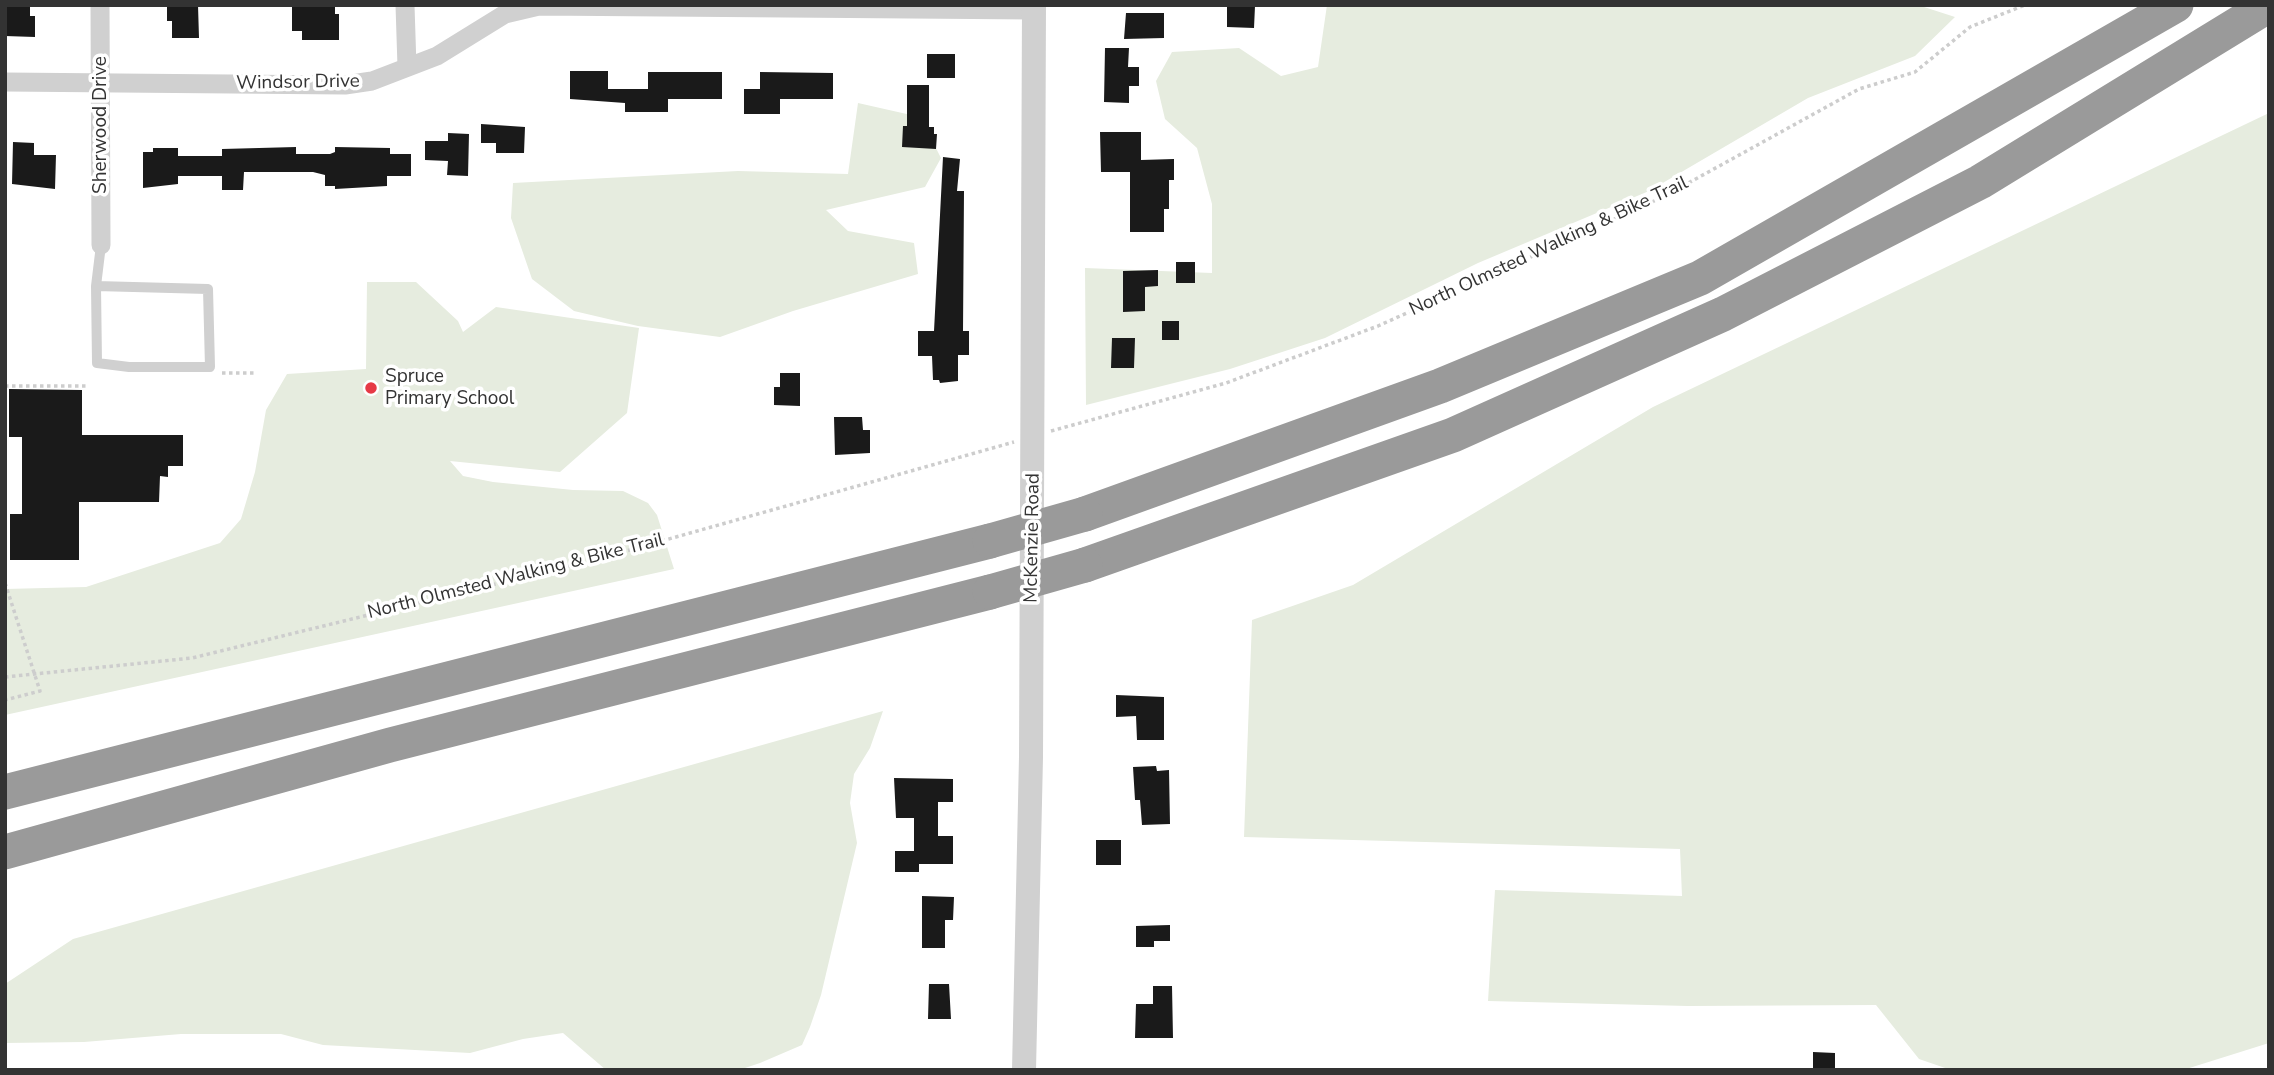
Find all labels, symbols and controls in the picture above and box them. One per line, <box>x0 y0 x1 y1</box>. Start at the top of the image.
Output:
street label: Sherwood Drive <box>90 56 112 194</box>
street label: Windsor Drive <box>236 71 360 95</box>
street label: North Olmsted Walking & Bike Trail <box>1406 172 1692 322</box>
place label: Spruce Primary School <box>385 366 514 410</box>
marker: Spruce Primary School <box>363 380 379 396</box>
street label: McKenzie Road <box>1020 473 1046 603</box>
street label: North Olmsted Walking & Bike Trail <box>365 529 667 625</box>

